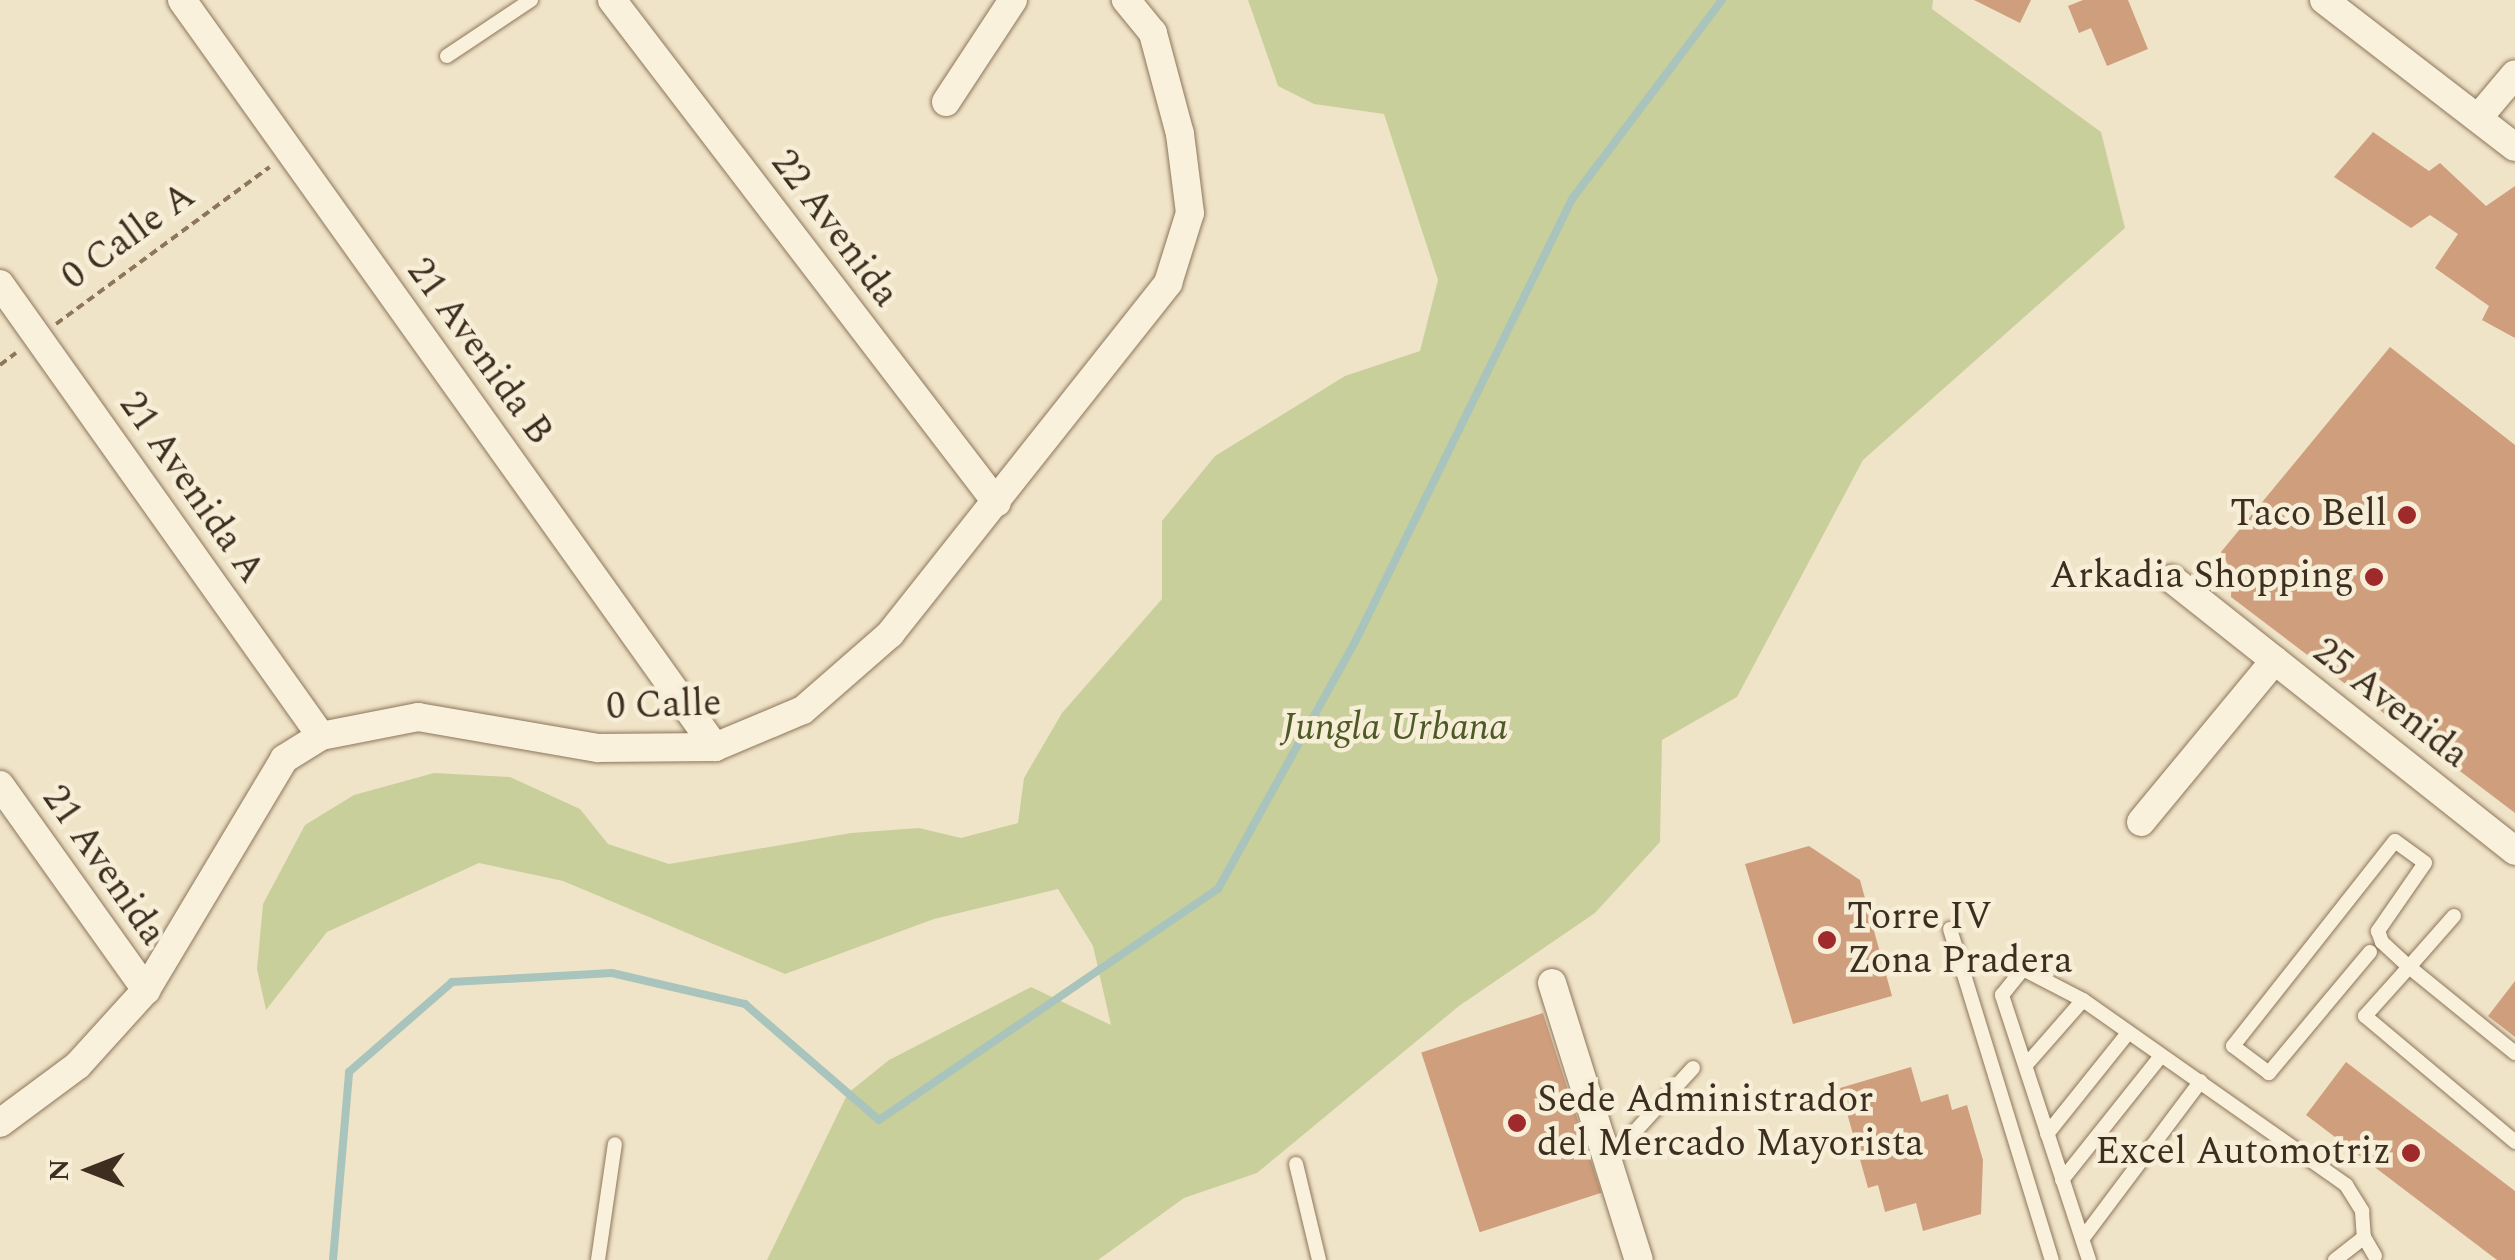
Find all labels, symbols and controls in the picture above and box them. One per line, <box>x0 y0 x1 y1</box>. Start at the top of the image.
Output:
street label: 22 Avenida <box>760 142 908 316</box>
street label: 0 Calle A <box>54 174 204 300</box>
street label: 21 Avenida B <box>396 250 562 454</box>
street label: 21 Avenida A <box>108 384 274 592</box>
place label: Taco Bell <box>2230 492 2387 538</box>
marker: Taco Bell <box>2396 504 2418 526</box>
place label: Arkadia Shopping <box>2050 554 2354 600</box>
marker: Arkadia Shopping <box>2363 566 2385 588</box>
street label: 25 Avenida <box>2303 629 2477 779</box>
street label: 0 Calle <box>606 681 722 731</box>
park label: Jungla Urbana <box>1282 706 1508 752</box>
street label: 21 Avenida <box>31 777 175 955</box>
place label: Torre IV Zona Pradera <box>1847 895 2073 984</box>
marker: Torre IV Zona Pradera <box>1816 929 1838 951</box>
place label: Sede Administrador del Mercado Mayorista <box>1537 1078 1924 1168</box>
marker: Sede Administrador del Mercado Mayorista <box>1506 1112 1528 1134</box>
north arrow <box>40 1120 140 1220</box>
place label: Excel Automotriz <box>2095 1130 2391 1176</box>
marker: Excel Automotriz <box>2400 1142 2422 1164</box>
text: N <box>38 1159 81 1181</box>

